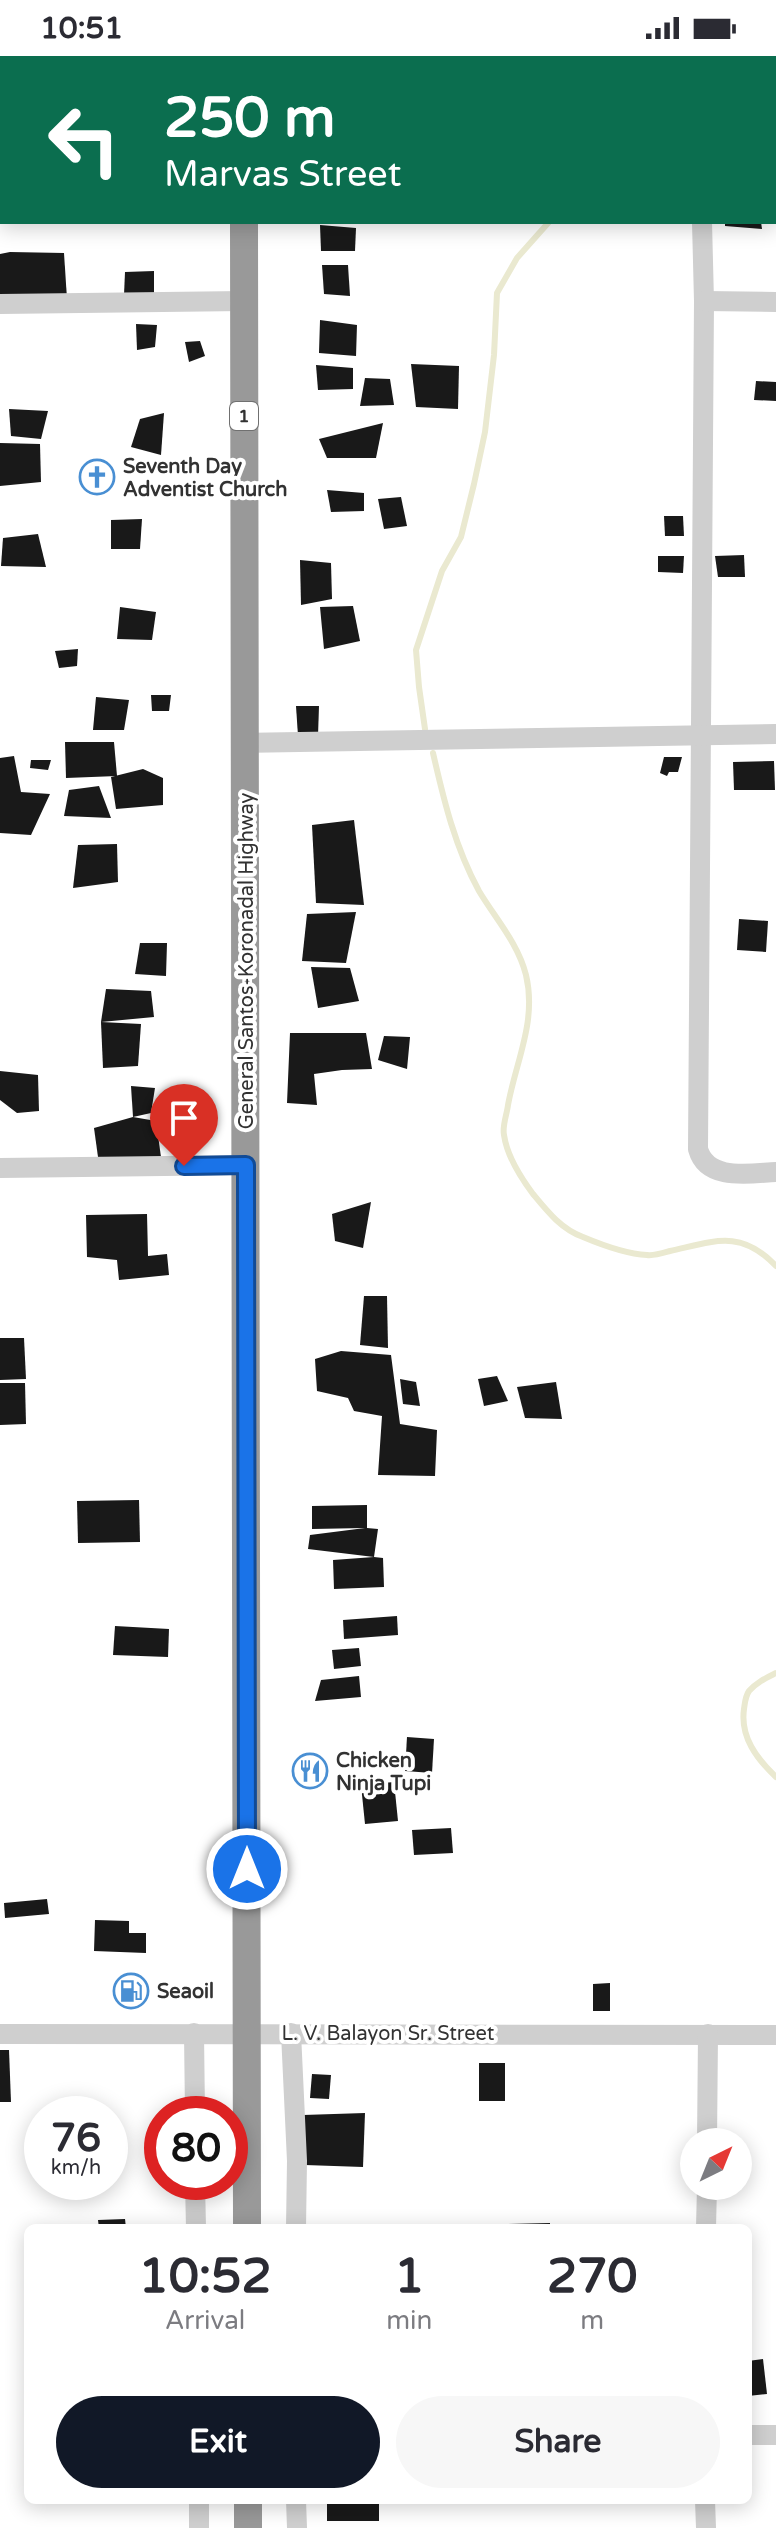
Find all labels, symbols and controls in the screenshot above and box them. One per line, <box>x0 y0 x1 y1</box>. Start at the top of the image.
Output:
text: 10:51 <box>40 10 123 47</box>
text: 250 m <box>164 85 335 152</box>
icon: left <box>32 88 136 192</box>
text: Marvas Street <box>164 153 401 196</box>
road number: 1 <box>230 402 258 430</box>
place label: Seventh Day Adventist Church <box>123 455 287 502</box>
church icon: Seventh Day Adventist Church <box>78 458 116 496</box>
street label: General Santos-Koronadal Highway <box>235 792 259 1129</box>
pin <box>150 1084 218 1166</box>
icon: arrive <box>162 1096 206 1140</box>
place label: Chicken Ninja Tupi <box>336 1749 431 1796</box>
restaurant icon: Chicken Ninja Tupi <box>291 1752 329 1790</box>
position arrow <box>205 1827 289 1911</box>
fuel station icon: Seaoil <box>112 1972 150 2010</box>
place label: Seaoil <box>157 1980 214 2004</box>
street label: L. V. Balayon Sr. Street <box>282 2022 495 2046</box>
speed limit sign: 80 <box>144 2096 248 2200</box>
text: 76 <box>51 2114 101 2162</box>
north arrow <box>680 2128 752 2200</box>
map controls <box>680 2128 752 2200</box>
text: km/h <box>51 2156 101 2180</box>
text: 10:52 <box>139 2248 272 2306</box>
text: 1 <box>394 2248 424 2306</box>
text: 270 <box>547 2248 637 2306</box>
text: Arrival <box>165 2305 245 2336</box>
text: min <box>386 2305 432 2336</box>
text: m <box>580 2305 604 2336</box>
button: Exit <box>56 2396 380 2488</box>
button: Share <box>396 2396 720 2488</box>

